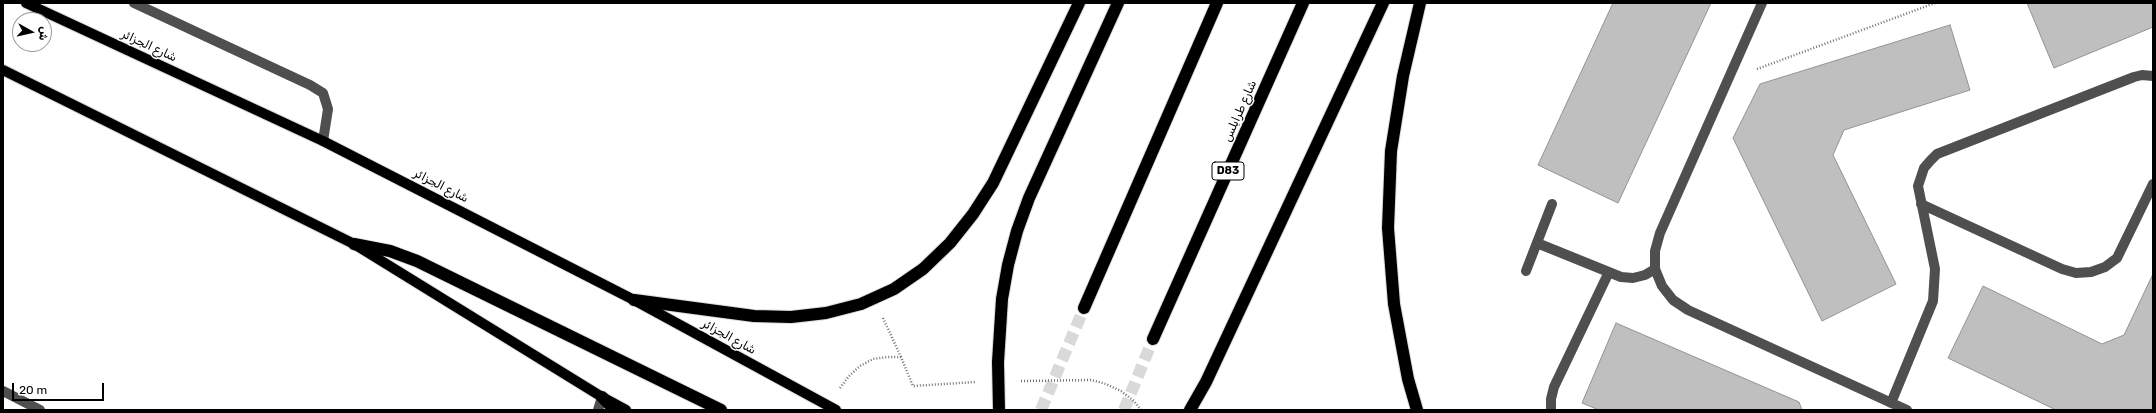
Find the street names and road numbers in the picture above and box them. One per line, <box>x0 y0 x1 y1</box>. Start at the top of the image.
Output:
street label: شارع الجزائر <box>119 27 179 65</box>
street label: شارع طرابلس <box>1220 78 1260 144</box>
road number: D83 <box>1212 162 1244 180</box>
street label: شارع الجزائر <box>411 166 471 206</box>
street label: شارع الجزائر <box>700 316 758 358</box>

